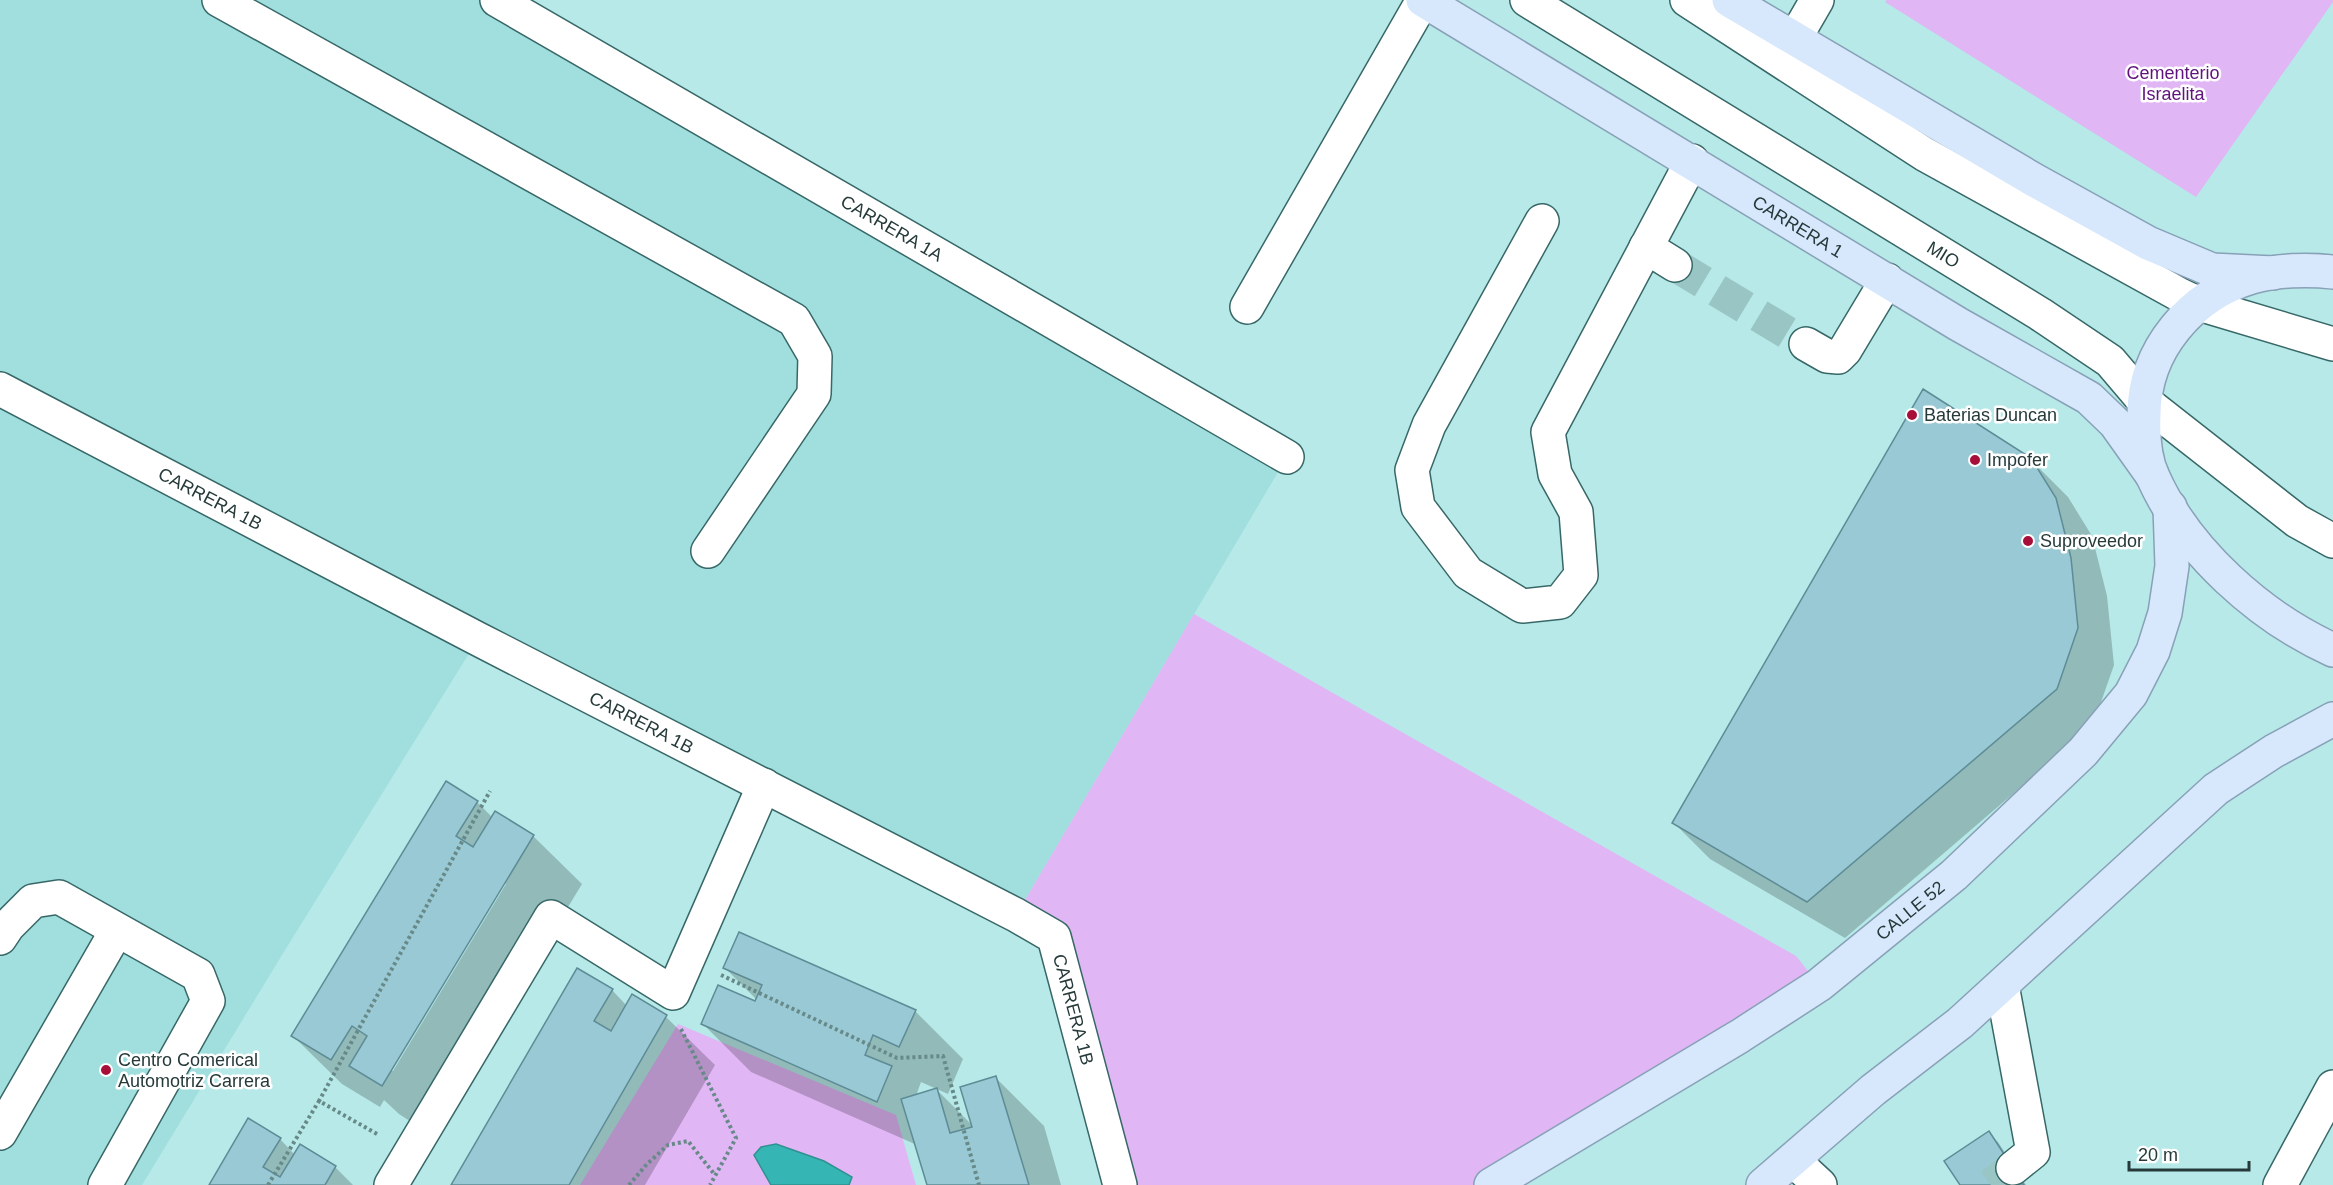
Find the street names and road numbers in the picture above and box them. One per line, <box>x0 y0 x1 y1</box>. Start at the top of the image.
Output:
street label: CARRERA 1A <box>837 191 946 266</box>
street label: CARRERA 1 <box>1749 192 1846 262</box>
street label: MIO <box>1923 237 1963 272</box>
street label: CARRERA 1B <box>155 464 265 534</box>
street label: CARRERA 1B <box>586 688 697 758</box>
street label: CALLE 52 <box>1872 877 1948 944</box>
street label: CARRERA 1B <box>1049 952 1098 1067</box>

